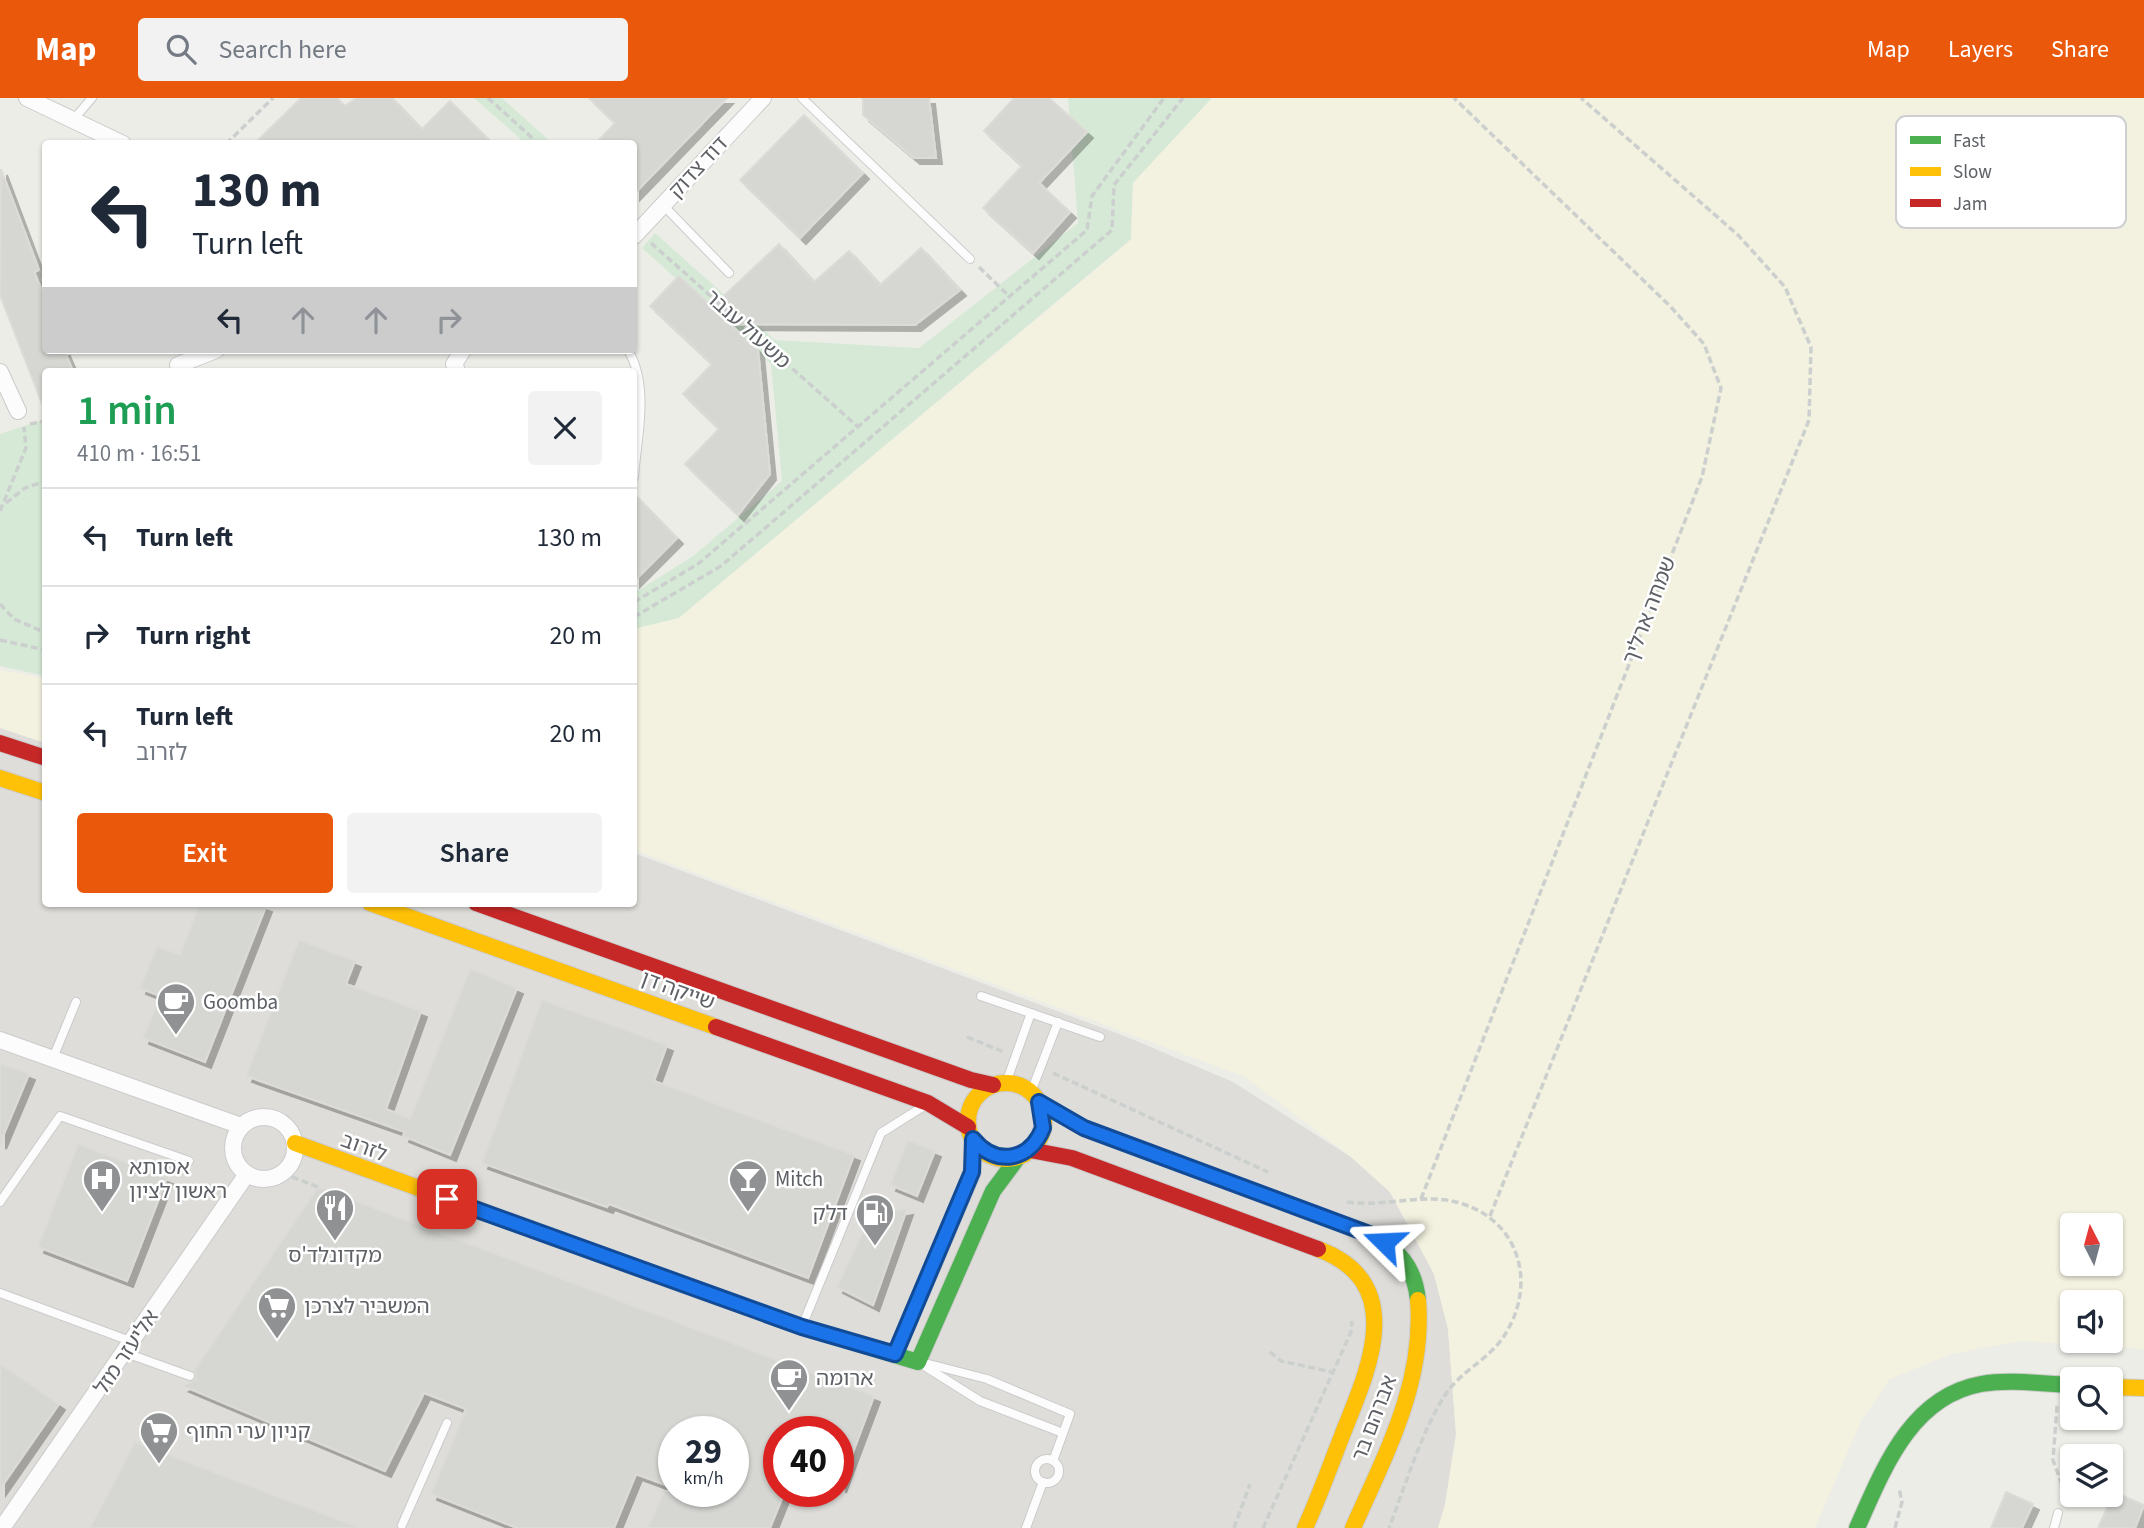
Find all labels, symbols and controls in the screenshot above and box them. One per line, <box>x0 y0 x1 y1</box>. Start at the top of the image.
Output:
search box <box>138 18 628 81</box>
text: Map <box>35 26 96 73</box>
icon: search <box>162 30 200 68</box>
text: Search here <box>218 31 347 68</box>
text: Map <box>1867 32 1910 67</box>
text: Layers <box>1948 32 2013 67</box>
text: Share <box>2051 32 2109 67</box>
legend <box>1896 116 2126 228</box>
text: Fast <box>1953 128 1986 155</box>
street label: דוד צדוק <box>661 129 735 205</box>
text: 130 m <box>192 156 321 226</box>
text: Slow <box>1953 159 1992 186</box>
icon: left <box>77 168 168 259</box>
text: Jam <box>1953 191 1987 218</box>
text: Turn left <box>192 221 303 267</box>
street label: משעול ענבר <box>699 282 798 376</box>
icon: left <box>211 301 249 339</box>
icon: ahead <box>284 301 322 339</box>
icon: ahead <box>357 301 395 339</box>
icon: right <box>430 301 468 339</box>
text: 1 min <box>77 381 177 441</box>
button: close <box>528 391 602 465</box>
text: 410 m · 16:51 <box>77 437 201 470</box>
icon: left <box>77 518 115 556</box>
text: Turn left <box>136 519 233 556</box>
text: 130 m <box>536 519 602 556</box>
street label: שמחה ארליך <box>1615 552 1683 668</box>
icon: right <box>77 616 115 654</box>
text: Turn right <box>136 617 251 654</box>
text: 20 m <box>549 617 602 654</box>
text: Turn left <box>136 698 233 735</box>
icon: left <box>77 714 115 752</box>
text: 20 m <box>549 715 602 752</box>
text: לזרוב <box>136 736 188 769</box>
button: Exit <box>77 813 333 893</box>
button: Share <box>347 813 602 893</box>
street label: שייקה דן <box>637 963 719 1017</box>
cafe icon: Goomba <box>155 981 197 1036</box>
place label: Goomba <box>203 987 278 1017</box>
street label: לזרוב <box>337 1125 391 1169</box>
place label: אסותא ראשון לציון <box>129 1152 227 1206</box>
hospital icon: אסותא ראשון לציון <box>81 1158 123 1213</box>
bar icon: Mitch <box>727 1158 769 1213</box>
place label: Mitch <box>775 1164 823 1194</box>
pin <box>417 1169 477 1229</box>
icon: arrive <box>428 1180 466 1218</box>
restaurant icon: מקדונלד'ס <box>314 1187 356 1242</box>
fuel station icon: דלק <box>854 1192 896 1247</box>
place label: דלק <box>812 1198 848 1228</box>
position arrow <box>1347 1205 1421 1279</box>
north arrow <box>2060 1213 2123 1276</box>
map controls <box>2060 1213 2123 1507</box>
place label: מקדונלד'ס <box>288 1240 382 1270</box>
supermarket icon: המשביר לצרכן <box>256 1285 298 1340</box>
button: sound <box>2060 1290 2123 1353</box>
place label: המשביר לצרכן <box>304 1291 430 1321</box>
street label: אליעזר מזל <box>87 1304 165 1400</box>
cafe icon: ארומה <box>768 1357 810 1412</box>
place label: ארומה <box>816 1363 874 1393</box>
button: search <box>2060 1367 2123 1430</box>
street label: אברהם בר <box>1344 1371 1404 1465</box>
supermarket icon: קניון ערי החוף <box>138 1410 180 1465</box>
place label: קניון ערי החוף <box>186 1416 311 1446</box>
speed limit sign: 40 <box>763 1416 854 1507</box>
text: 29 <box>685 1427 722 1477</box>
button: layers <box>2060 1444 2123 1507</box>
text: km/h <box>684 1466 723 1491</box>

